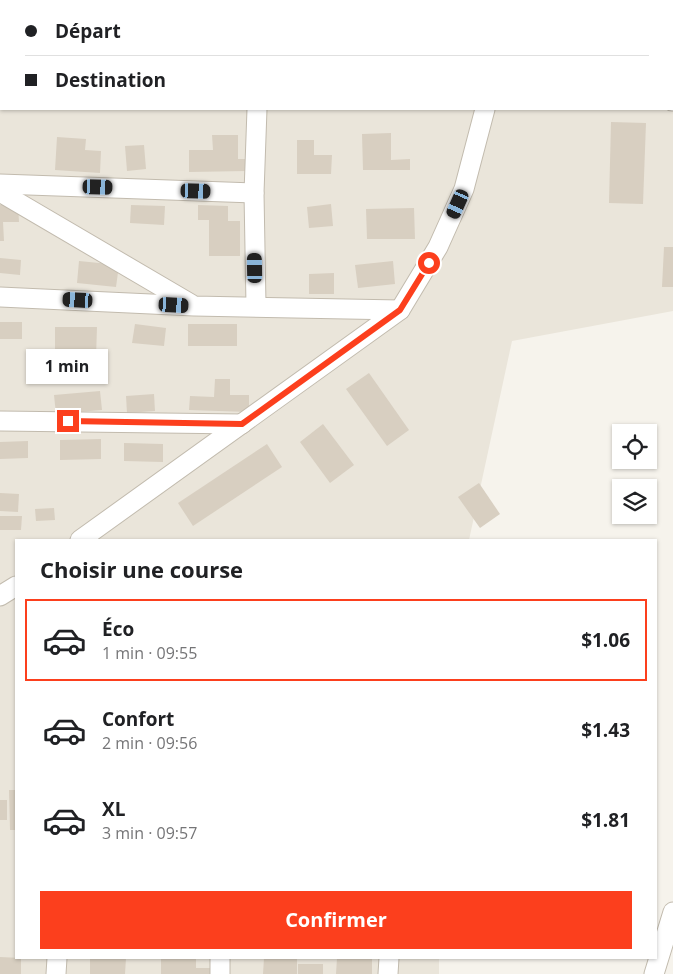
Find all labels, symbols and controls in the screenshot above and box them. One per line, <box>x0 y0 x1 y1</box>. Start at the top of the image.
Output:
text: Départ <box>55 18 121 44</box>
text: Destination <box>55 67 166 93</box>
car <box>82 179 113 195</box>
car <box>180 183 211 199</box>
car <box>445 187 470 221</box>
route start <box>418 252 440 274</box>
car <box>247 253 262 283</box>
car <box>62 292 93 308</box>
car <box>158 297 189 313</box>
callout: 1 min <box>27 348 109 384</box>
text: 1 min <box>45 355 89 377</box>
route end <box>57 410 79 432</box>
map controls <box>612 424 657 524</box>
button: locate <box>612 424 657 469</box>
button: layers <box>612 479 657 524</box>
text: Choisir une course <box>40 554 243 584</box>
text: Éco <box>102 616 134 642</box>
icon: car <box>42 618 87 663</box>
text: $1.06 <box>581 627 630 653</box>
text: 1 min · 09:55 <box>102 642 197 664</box>
text: Confort <box>102 706 174 732</box>
icon: car <box>42 708 87 753</box>
text: $1.43 <box>581 717 630 743</box>
text: 2 min · 09:56 <box>102 732 197 754</box>
text: XL <box>102 796 125 822</box>
icon: car <box>42 798 87 843</box>
text: $1.81 <box>581 807 630 833</box>
text: 3 min · 09:57 <box>102 822 197 844</box>
button: Confirmer <box>40 891 632 949</box>

